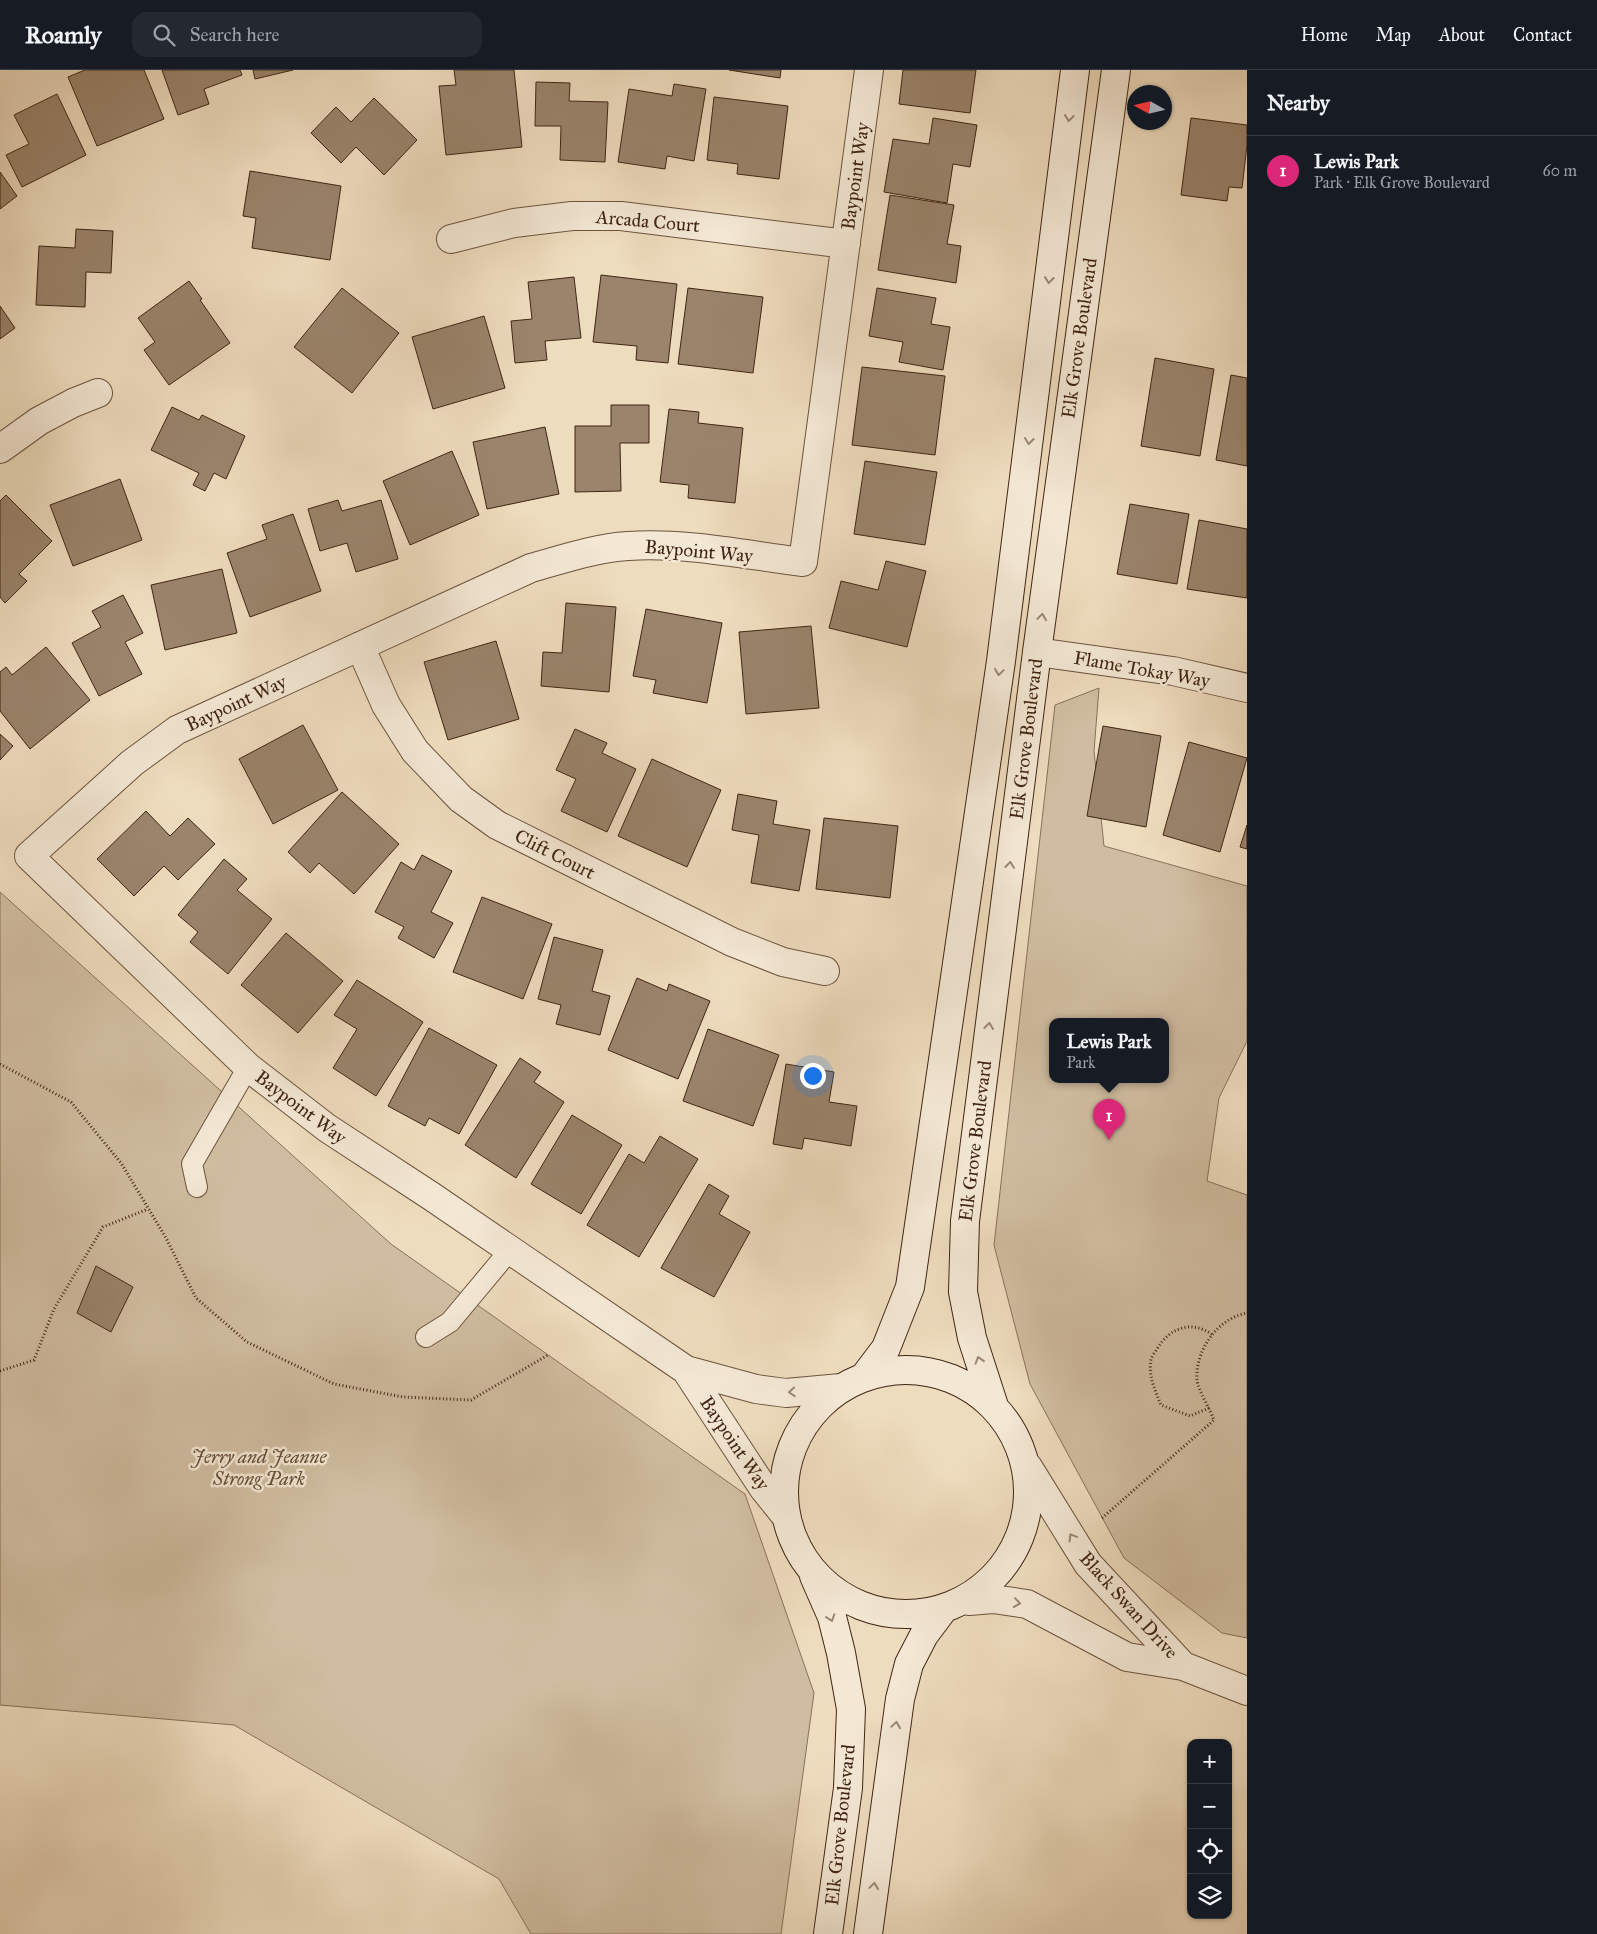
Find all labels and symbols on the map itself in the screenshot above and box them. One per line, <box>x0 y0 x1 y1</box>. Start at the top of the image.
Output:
north arrow <box>1127 85 1172 130</box>
one-way arrow <box>1064 115 1075 123</box>
street label: Baypoint Way <box>836 120 874 231</box>
street label: Arcada Court <box>594 205 701 237</box>
street label: Elk Grove Boulevard <box>1056 256 1102 420</box>
one-way arrow <box>1044 276 1055 284</box>
one-way arrow <box>1024 437 1034 445</box>
street label: Baypoint Way <box>644 535 755 567</box>
one-way arrow <box>1036 612 1047 620</box>
street label: Flame Tokay Way <box>1072 646 1213 692</box>
street label: Elk Grove Boulevard <box>1005 657 1047 821</box>
one-way arrow <box>995 667 1005 676</box>
street label: Baypoint Way <box>182 669 291 736</box>
street label: Clift Court <box>511 824 599 884</box>
one-way arrow <box>1004 860 1015 868</box>
one-way arrow <box>984 1021 994 1030</box>
street label: Elk Grove Boulevard <box>954 1059 996 1223</box>
your location <box>800 1063 826 1089</box>
street label: Baypoint Way <box>251 1065 352 1149</box>
pin: 1 <box>1093 1099 1125 1140</box>
one-way arrow <box>975 1356 985 1364</box>
one-way arrow <box>788 1386 796 1397</box>
street label: Baypoint Way <box>695 1392 775 1495</box>
park label: Jerry and Jeanne Strong Park <box>191 1445 327 1490</box>
one-way arrow <box>1068 1534 1078 1543</box>
street label: Black Swan Drive <box>1075 1547 1183 1663</box>
one-way arrow <box>1013 1597 1021 1608</box>
one-way arrow <box>825 1613 835 1622</box>
one-way arrow <box>890 1720 901 1728</box>
street label: Elk Grove Boulevard <box>820 1743 860 1907</box>
one-way arrow <box>868 1881 879 1889</box>

